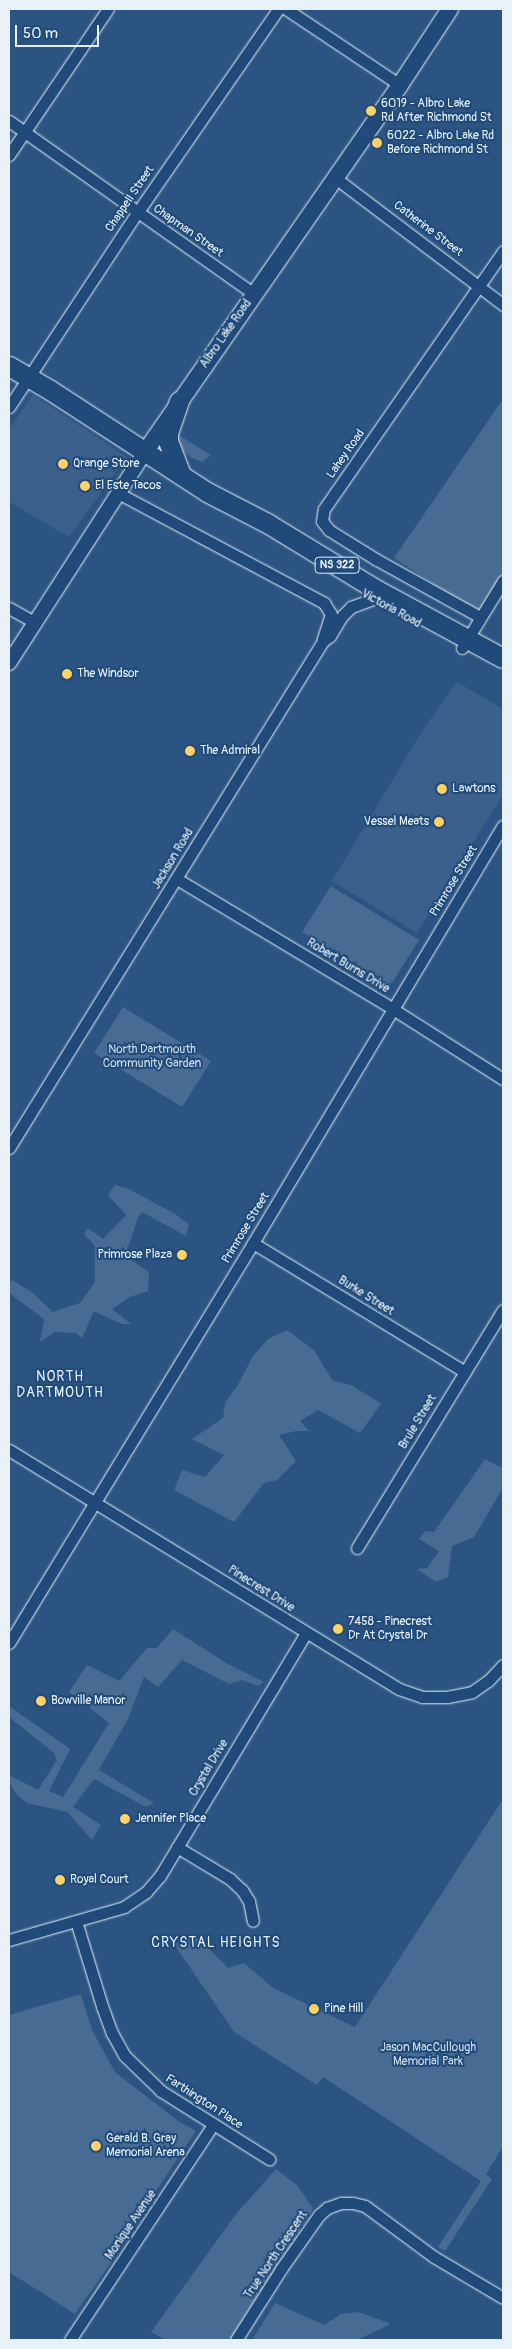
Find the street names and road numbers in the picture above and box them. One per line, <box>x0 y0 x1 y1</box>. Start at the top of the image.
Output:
street label: Chappell Street <box>103 163 157 235</box>
street label: Catherine Street <box>390 198 466 260</box>
street label: Chapman Street <box>150 202 226 260</box>
street label: Albro Lake Road <box>197 297 255 371</box>
street label: Lahey Road <box>324 427 368 481</box>
road number: NS 322 <box>314 556 360 574</box>
street label: Victoria Road <box>359 587 423 631</box>
street label: Jackson Road <box>149 826 197 892</box>
street label: Primrose Street <box>427 843 481 919</box>
street label: Robert Burns Drive <box>304 936 392 996</box>
street label: Primrose Street <box>219 1190 273 1266</box>
street label: Burke Street <box>335 1273 397 1319</box>
street label: Brule Street <box>396 1392 440 1452</box>
street label: Pinecrest Drive <box>225 1563 297 1615</box>
street label: Crystal Drive <box>186 1737 232 1799</box>
street label: Farthington Place <box>163 2072 245 2132</box>
street label: Monique Avenue <box>102 2187 160 2263</box>
street label: True North Crescent <box>241 2208 311 2302</box>

